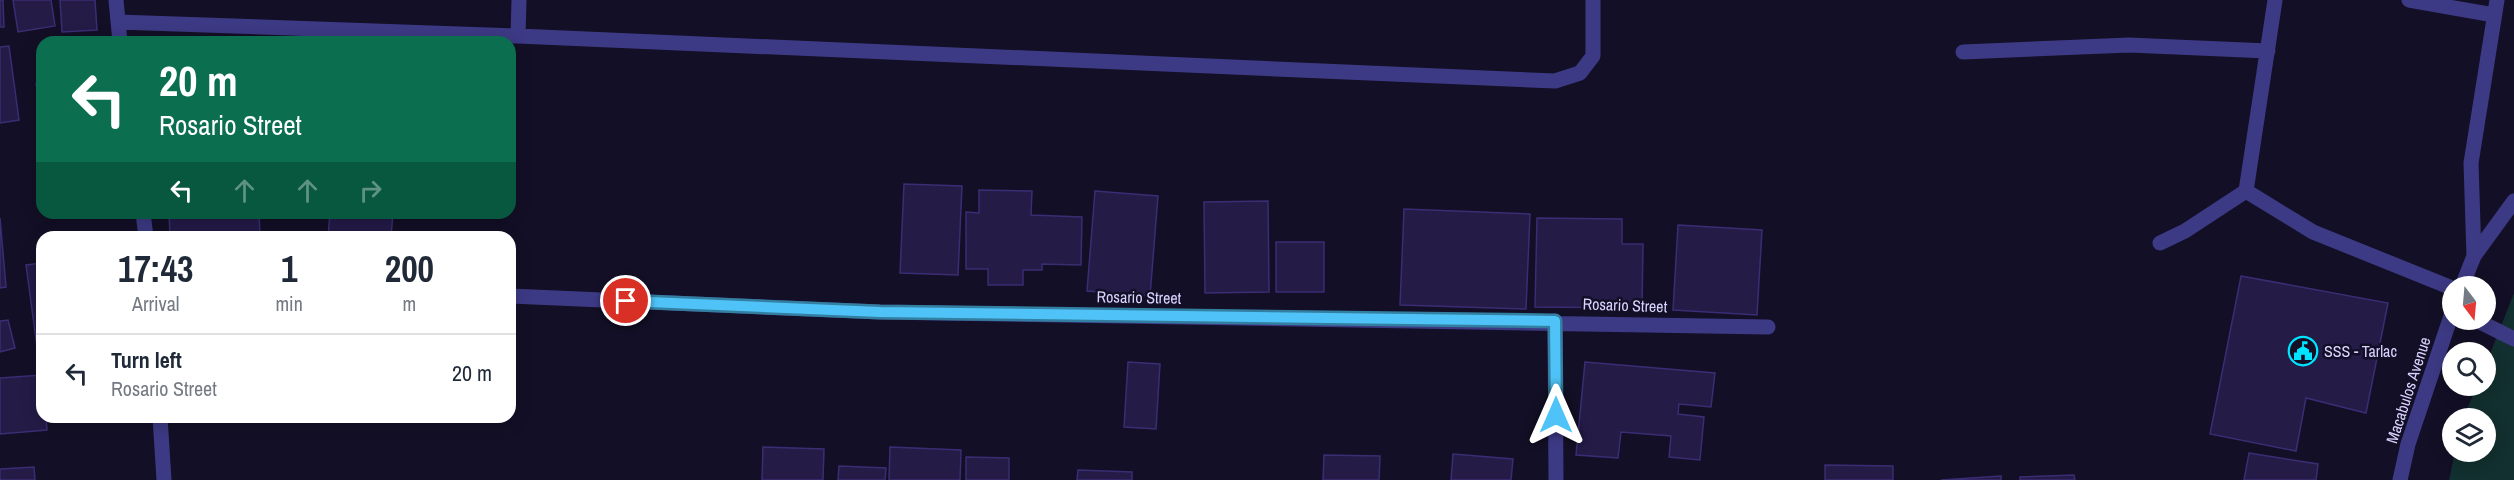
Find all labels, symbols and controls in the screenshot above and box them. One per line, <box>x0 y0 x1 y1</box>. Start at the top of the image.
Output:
text: 20 m <box>159 53 238 109</box>
icon: left <box>60 60 138 138</box>
text: Rosario Street <box>159 107 302 143</box>
icon: left <box>165 174 198 207</box>
icon: ahead <box>228 174 261 207</box>
icon: ahead <box>291 174 324 207</box>
icon: right <box>354 174 387 207</box>
text: 17:43 <box>118 245 193 293</box>
text: 1 <box>281 245 297 293</box>
text: 200 <box>385 245 434 293</box>
pin <box>600 275 651 326</box>
north arrow <box>2442 276 2496 330</box>
map controls <box>2442 276 2496 462</box>
icon: arrive <box>609 284 642 317</box>
street label: Rosario Street <box>1097 285 1182 309</box>
text: Arrival <box>132 290 179 317</box>
text: min <box>275 290 303 317</box>
text: m <box>403 290 416 317</box>
street label: Rosario Street <box>1582 293 1668 317</box>
street label: Macabulos Avenue <box>2380 334 2436 446</box>
public building icon: SSS - Tarlac <box>2287 335 2319 367</box>
place label: SSS - Tarlac <box>2324 340 2397 362</box>
button: search <box>2442 342 2496 396</box>
text: Turn left <box>111 345 182 375</box>
icon: left <box>60 357 93 390</box>
text: 20 m <box>452 358 492 388</box>
text: Rosario Street <box>111 375 217 402</box>
position arrow <box>1524 383 1588 447</box>
button: layers <box>2442 408 2496 462</box>

